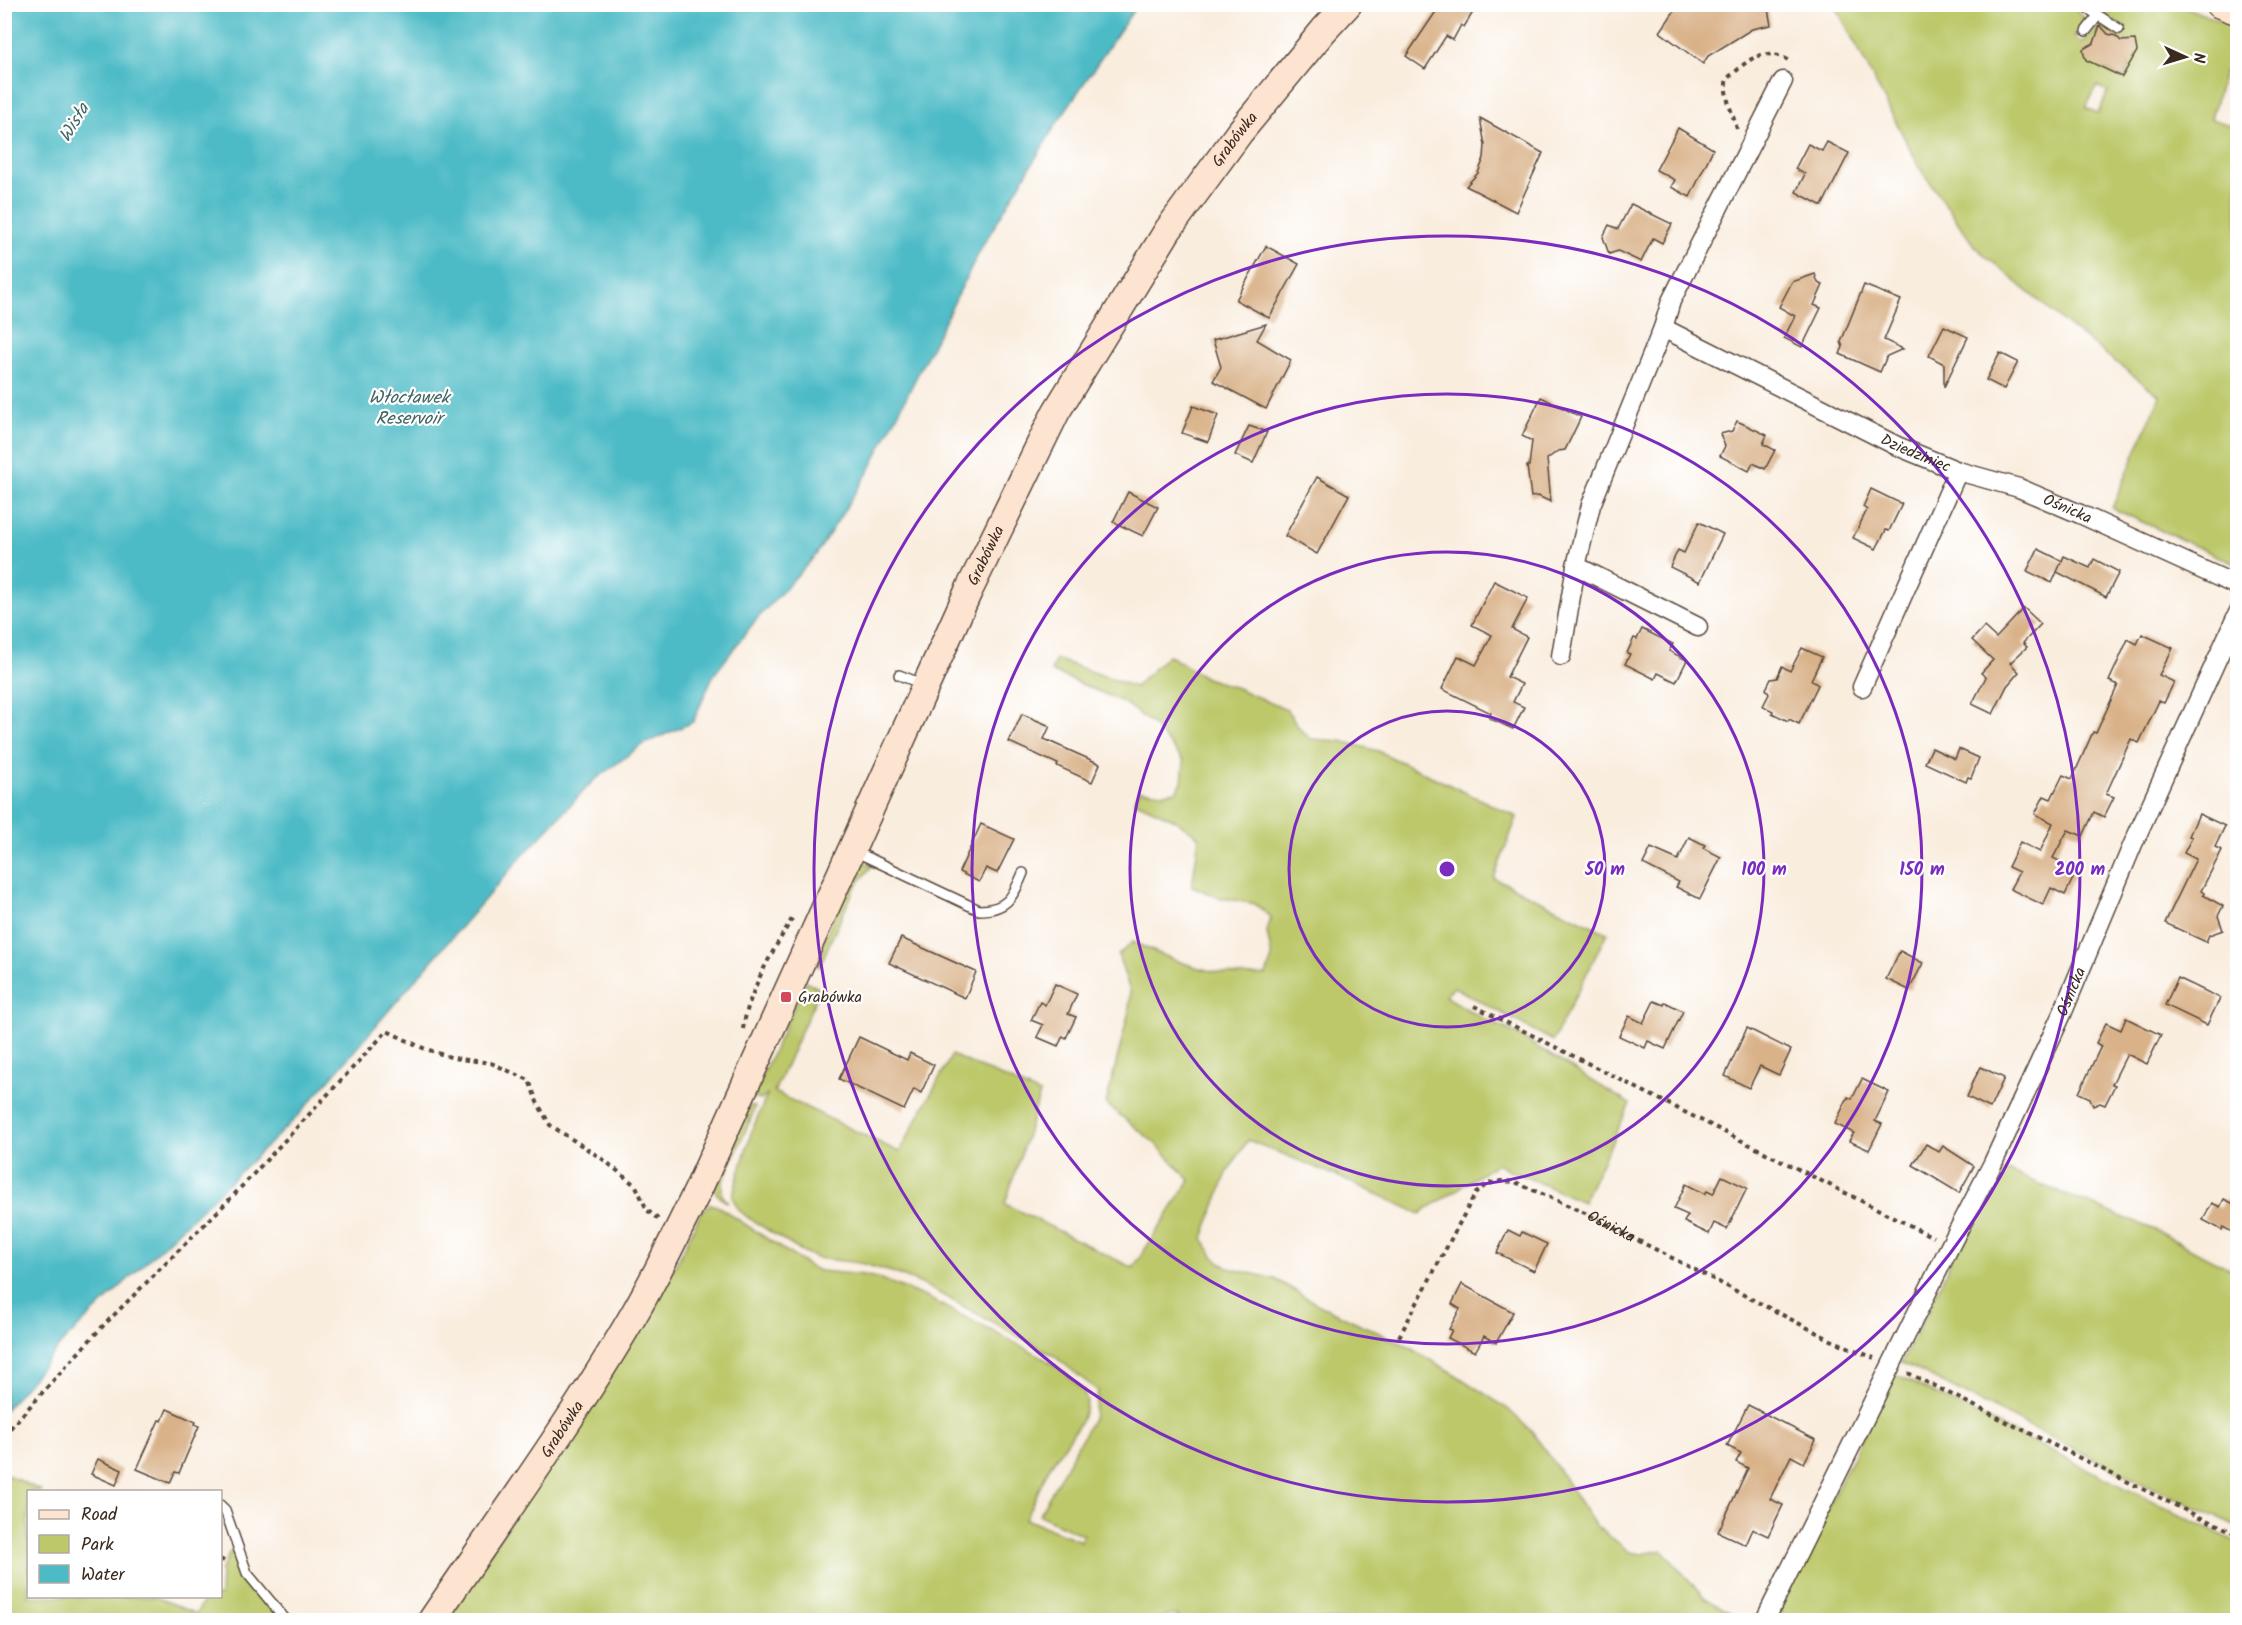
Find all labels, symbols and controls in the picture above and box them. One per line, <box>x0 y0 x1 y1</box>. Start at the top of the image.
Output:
north arrow <box>2155 27 2215 87</box>
text: N <box>2186 52 2211 64</box>
water label: Wisła <box>52 97 99 148</box>
street label: Grabówka <box>1205 106 1264 172</box>
water label: Włocławek Reservoir <box>369 384 452 434</box>
street label: Dziedziniec <box>1876 427 1954 479</box>
street label: Ośnicka <box>2039 487 2096 530</box>
street label: Grabówka <box>961 521 1011 590</box>
text: 50 m <box>1584 856 1625 885</box>
text: 100 m <box>1741 856 1787 885</box>
text: 150 m <box>1899 856 1945 885</box>
text: 200 m <box>2055 856 2106 885</box>
centre of rings <box>1437 859 1457 879</box>
street label: Ośnicka <box>2050 963 2093 1020</box>
place label: Grabówka <box>798 985 862 1010</box>
marker: Grabówka <box>779 990 793 1004</box>
street label: Ośnicka <box>1583 1204 1640 1249</box>
street label: Grabówka <box>534 1396 590 1463</box>
legend <box>27 1490 222 1598</box>
text: Road <box>81 1501 118 1530</box>
text: Park <box>81 1531 114 1560</box>
text: Water <box>81 1561 126 1590</box>

